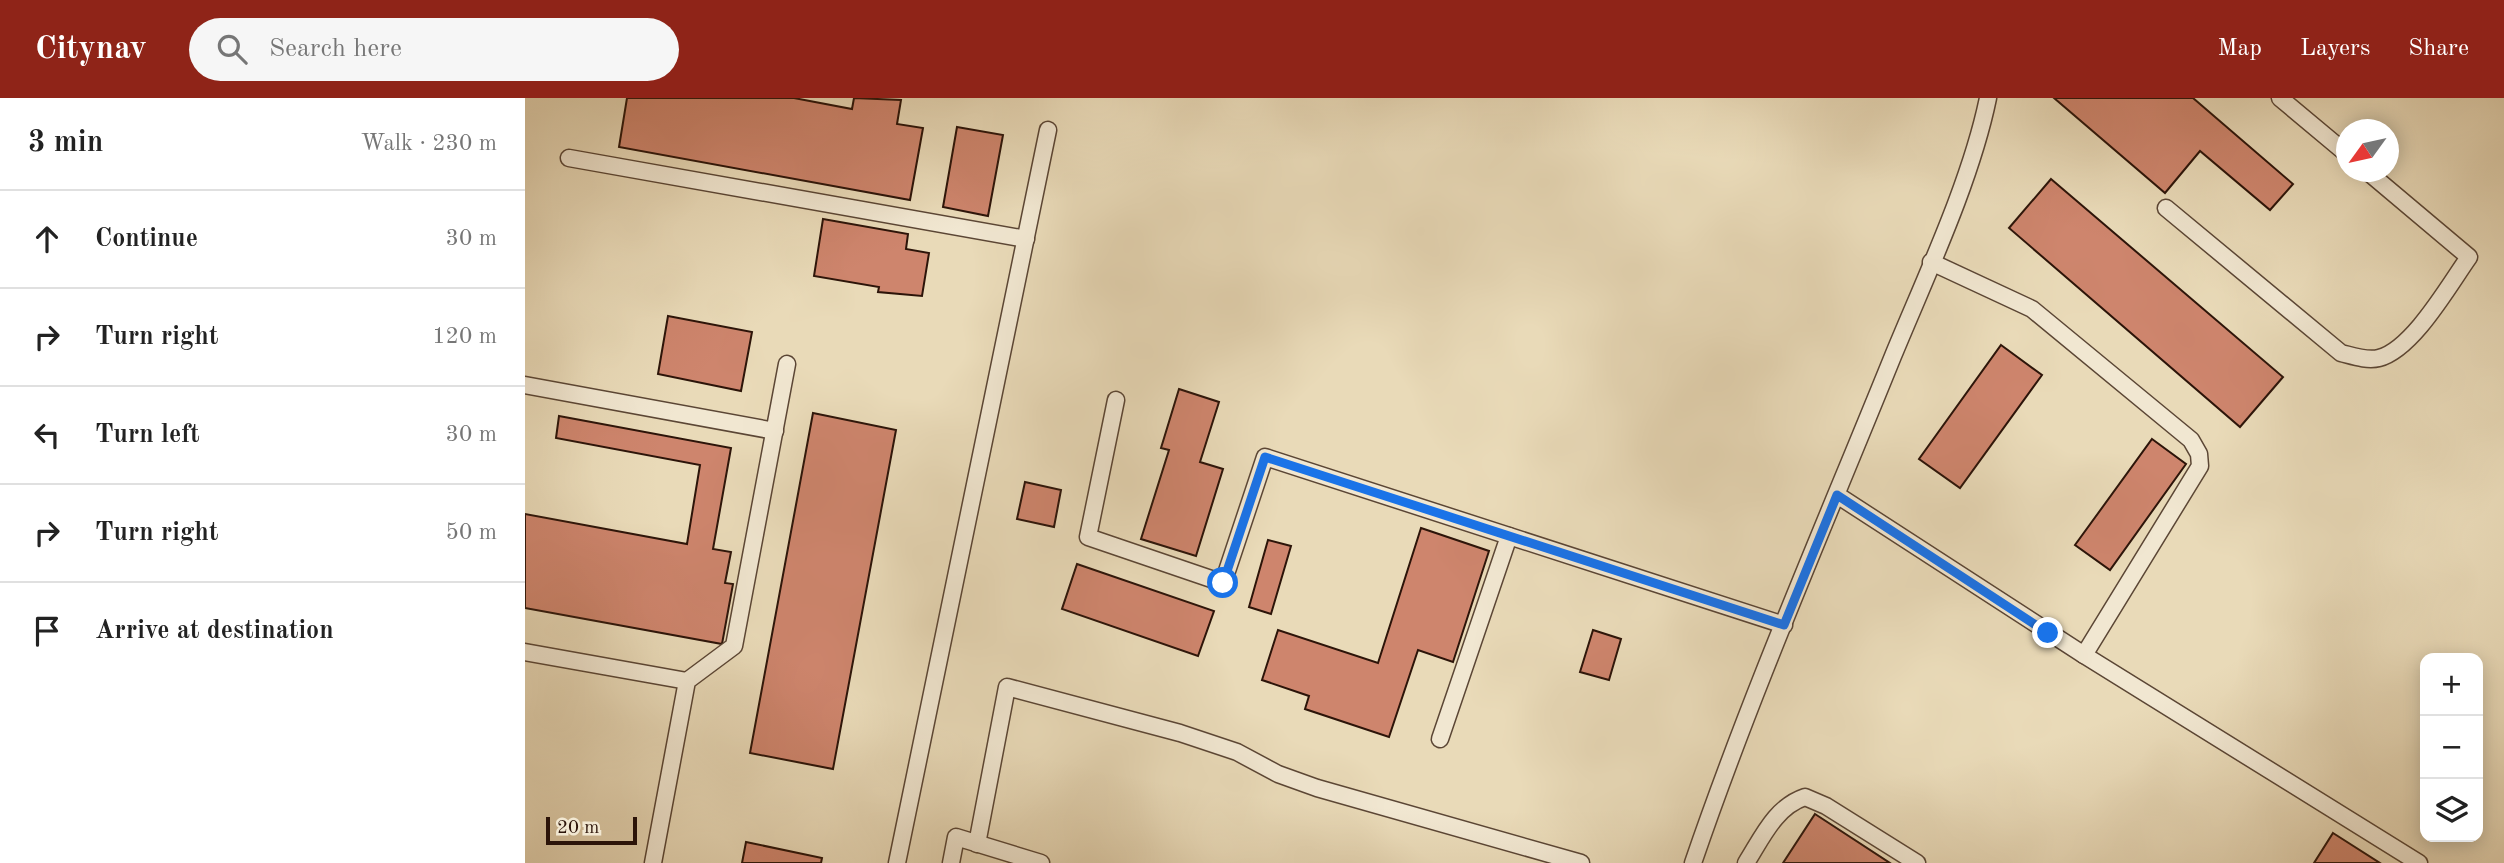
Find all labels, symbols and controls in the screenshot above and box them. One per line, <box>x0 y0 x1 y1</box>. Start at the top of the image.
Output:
search box <box>189 18 679 81</box>
icon: search <box>213 30 251 68</box>
text: Citynav <box>35 33 147 66</box>
text: Search here <box>269 36 402 62</box>
text: Map <box>2218 37 2262 61</box>
text: Layers <box>2300 37 2370 61</box>
text: Share <box>2408 37 2469 61</box>
north arrow <box>2336 119 2399 182</box>
text: 3 min <box>28 128 103 158</box>
text: Walk · 230 m <box>361 132 497 155</box>
icon: ahead <box>28 220 66 258</box>
text: Continue <box>95 226 198 252</box>
text: 30 m <box>446 227 497 250</box>
icon: right <box>28 318 66 356</box>
text: Turn right <box>95 324 218 350</box>
text: 120 m <box>432 325 497 348</box>
icon: left <box>28 416 66 454</box>
text: Turn left <box>95 422 200 448</box>
text: 30 m <box>446 423 497 446</box>
icon: right <box>28 514 66 552</box>
text: Turn right <box>95 520 218 546</box>
text: 50 m <box>446 521 497 544</box>
route start <box>1207 567 1238 598</box>
icon: arrive <box>28 612 66 650</box>
route end <box>2032 617 2063 648</box>
text: Arrive at destination <box>95 618 334 644</box>
map controls <box>2420 653 2483 842</box>
button: + <box>2420 653 2483 716</box>
button: − <box>2420 716 2483 779</box>
button: layers <box>2420 779 2483 842</box>
scale bar <box>546 814 637 846</box>
text: 20 m <box>557 819 599 838</box>

